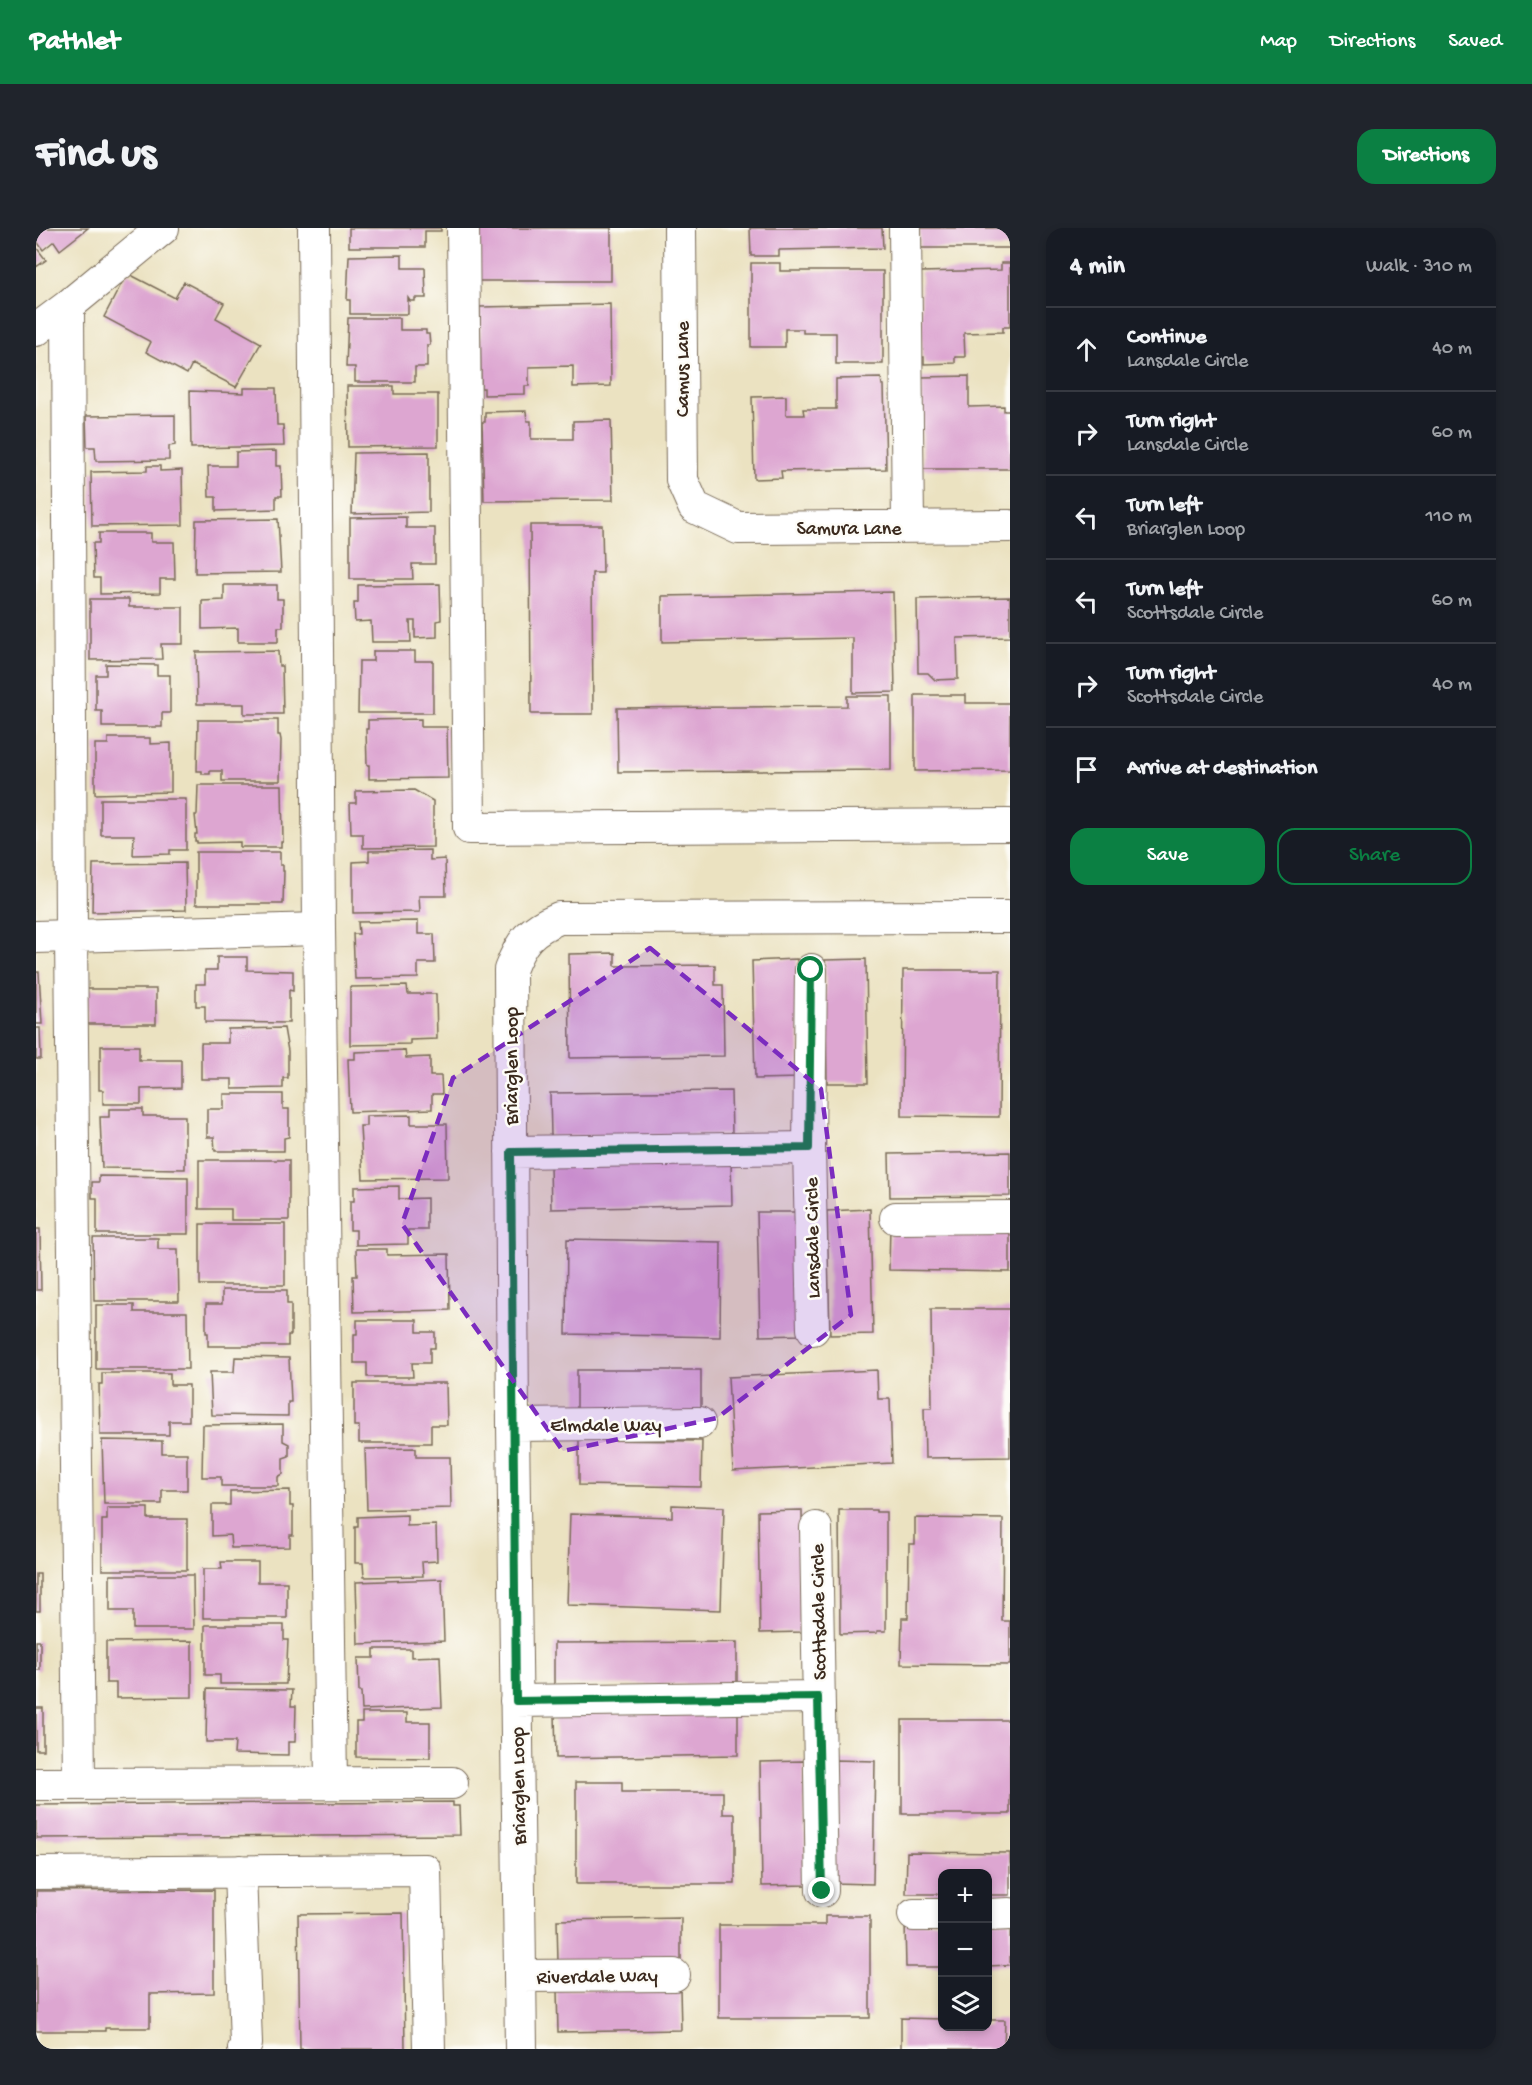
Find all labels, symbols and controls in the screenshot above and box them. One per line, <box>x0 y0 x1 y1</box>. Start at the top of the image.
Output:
text: Pathlet <box>30 26 120 59</box>
text: Map <box>1260 30 1297 55</box>
text: Directions <box>1330 30 1415 55</box>
text: Saved <box>1448 30 1502 55</box>
button: Directions <box>1357 129 1496 184</box>
text: Find us <box>36 132 156 181</box>
text: 4 min <box>1070 252 1125 283</box>
text: Walk · 310 m <box>1366 256 1472 279</box>
street label: Camus Lane <box>673 320 696 417</box>
text: Continue <box>1127 325 1207 351</box>
icon: ahead <box>1070 333 1103 366</box>
text: 40 m <box>1432 338 1472 361</box>
text: Lansdale Circle <box>1127 351 1248 374</box>
text: Turn right <box>1127 409 1215 435</box>
icon: right <box>1070 417 1103 450</box>
text: 60 m <box>1432 422 1472 445</box>
text: Lansdale Circle <box>1127 435 1248 458</box>
text: Turn left <box>1127 493 1201 519</box>
icon: left <box>1070 501 1103 534</box>
text: 110 m <box>1426 506 1472 529</box>
street label: Samura Lane <box>796 519 902 542</box>
text: Briarglen Loop <box>1127 519 1245 542</box>
text: Turn left <box>1127 577 1201 603</box>
icon: left <box>1070 585 1103 618</box>
text: 60 m <box>1432 590 1472 613</box>
text: Scottsdale Circle <box>1127 603 1263 626</box>
text: Turn right <box>1127 661 1215 687</box>
icon: right <box>1070 669 1103 702</box>
text: 40 m <box>1432 674 1472 697</box>
text: Scottsdale Circle <box>1127 687 1263 710</box>
icon: arrive <box>1070 753 1103 786</box>
text: Arrive at destination <box>1127 756 1317 782</box>
button: Save <box>1070 828 1265 885</box>
button: Share <box>1277 828 1472 885</box>
route start <box>797 956 823 982</box>
street label: Briarglen Loop <box>502 1007 525 1126</box>
street label: Lansdale Circle <box>802 1176 827 1299</box>
street label: Elmdale Way <box>550 1416 662 1439</box>
street label: Scottsdale Circle <box>808 1543 833 1680</box>
street label: Briarglen Loop <box>508 1727 533 1846</box>
map controls <box>938 1869 992 2031</box>
button: + <box>938 1869 992 1923</box>
route end <box>808 1877 834 1903</box>
button: − <box>938 1923 992 1977</box>
street label: Riverdale Way <box>536 1966 658 1991</box>
button: layers <box>938 1977 992 2031</box>

